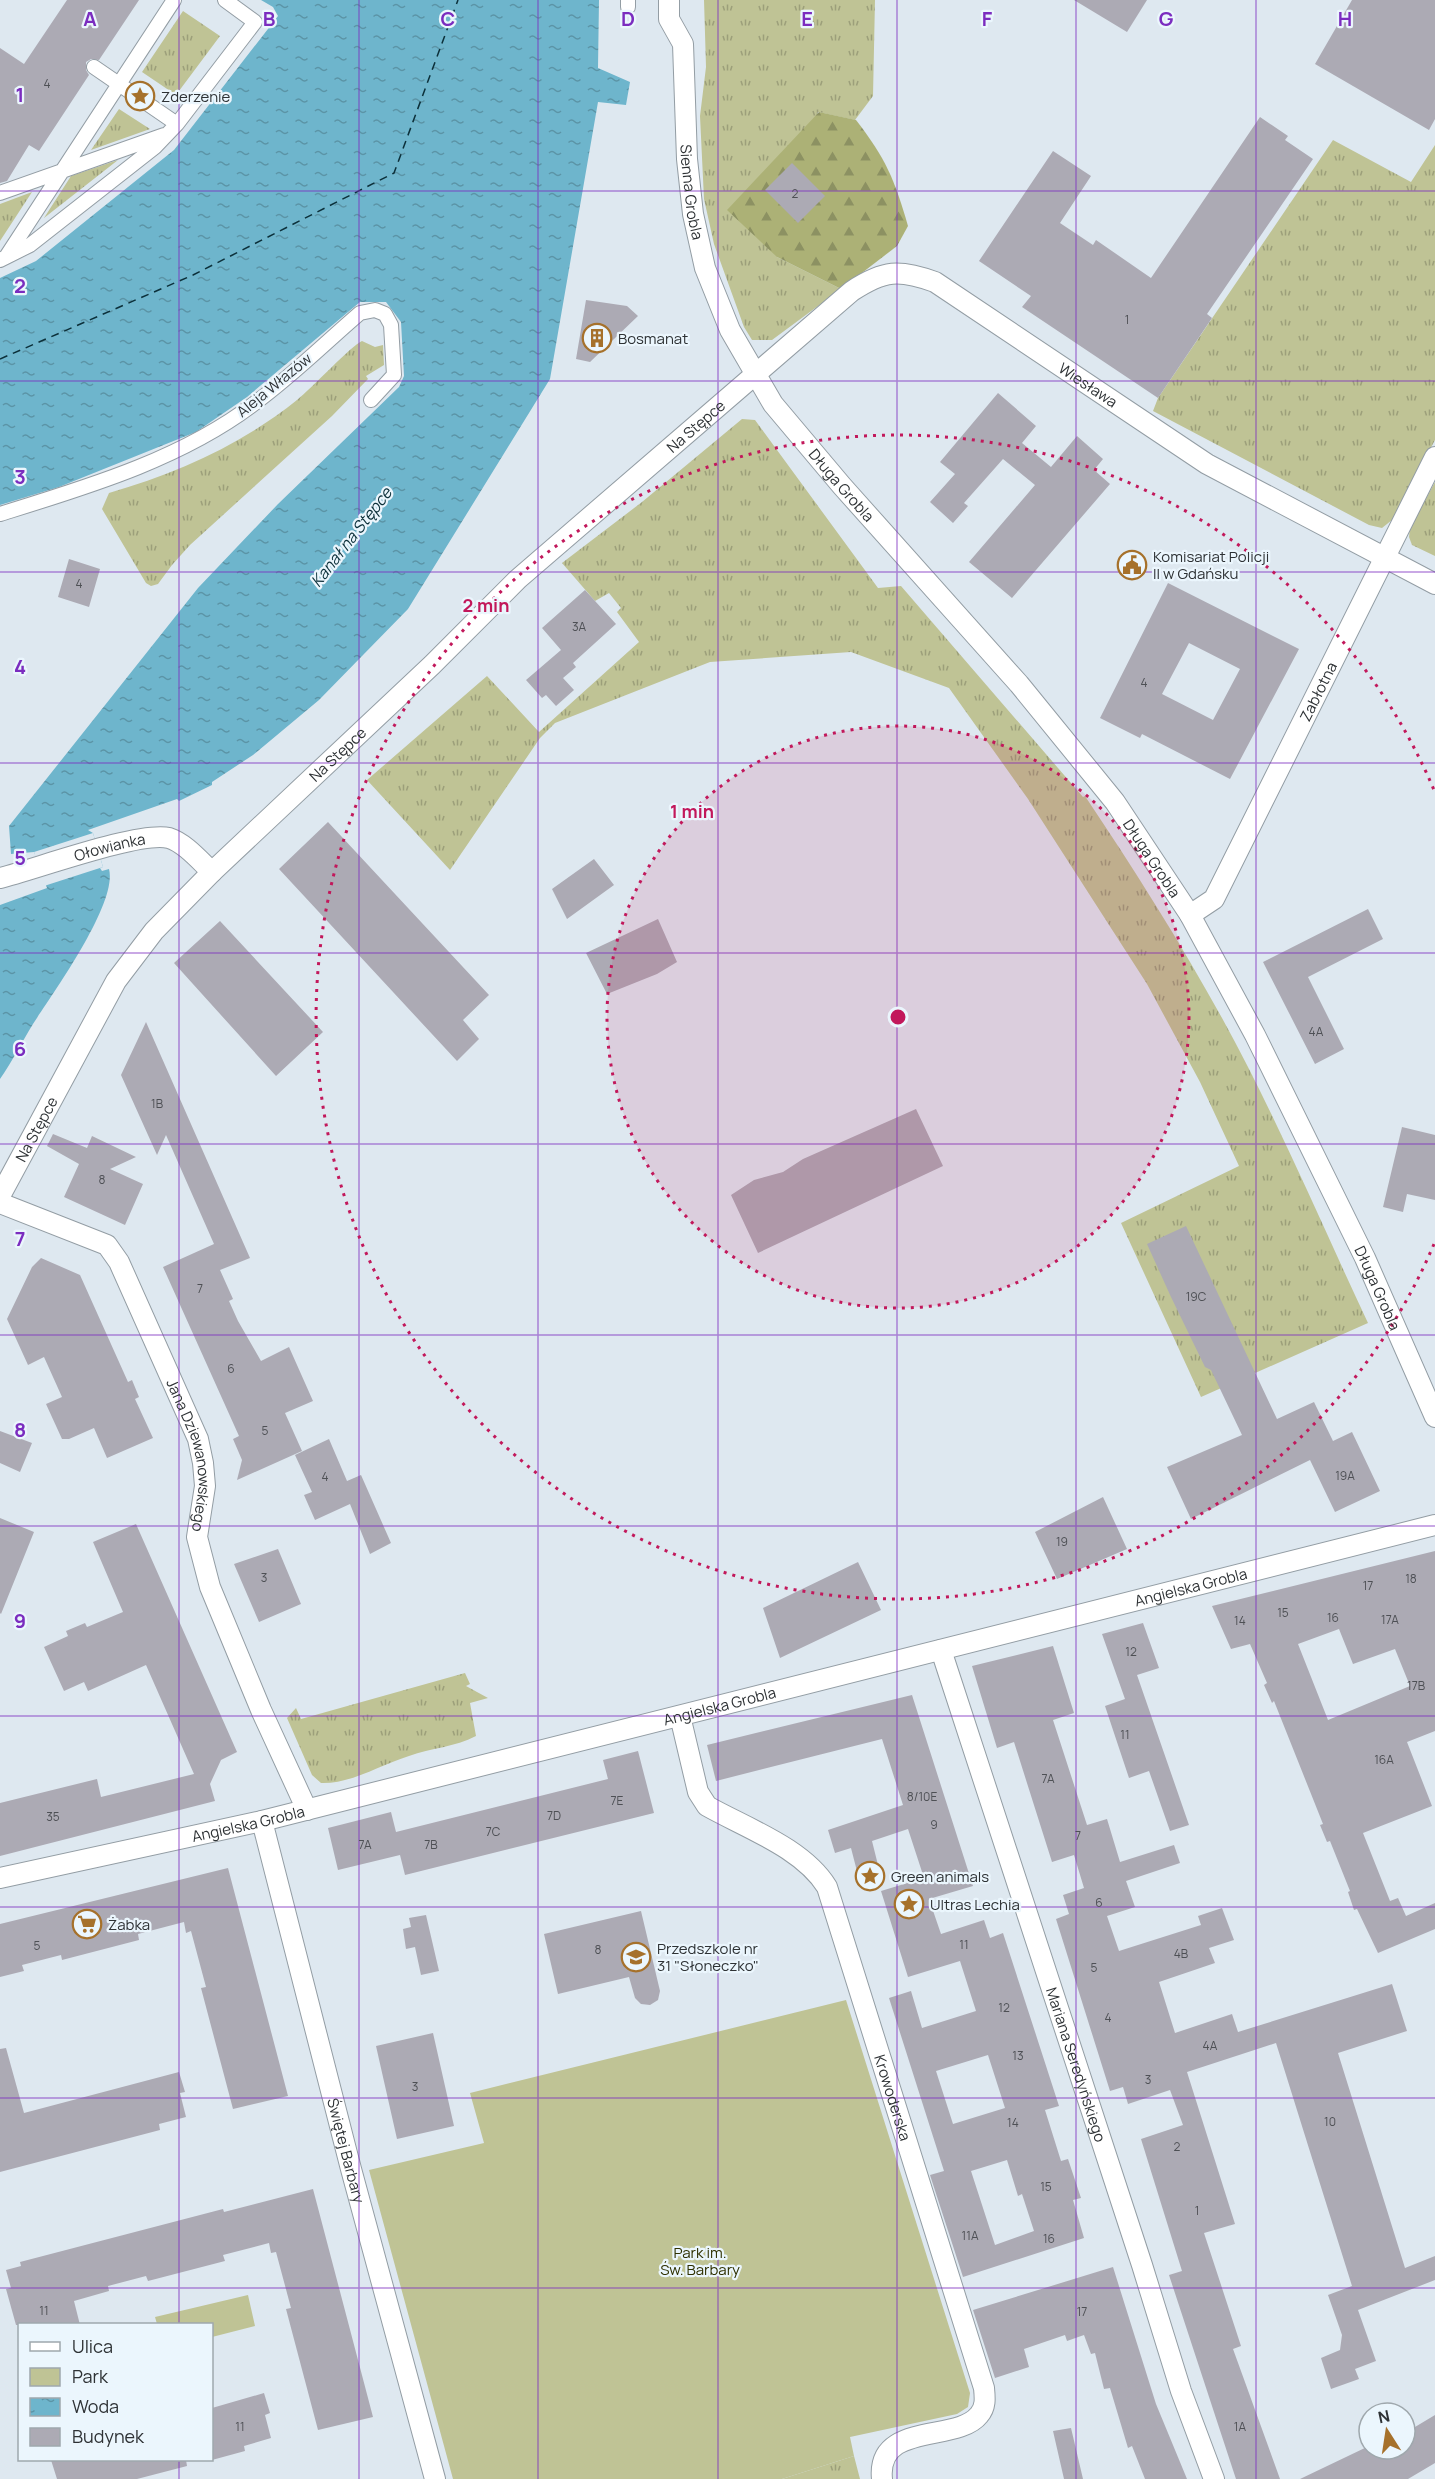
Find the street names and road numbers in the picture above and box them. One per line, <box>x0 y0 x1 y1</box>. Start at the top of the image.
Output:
street label: Sienna Grobla <box>676 144 709 242</box>
street label: Aleja Włazów <box>232 348 316 422</box>
street label: Wiesława <box>1055 357 1122 412</box>
street label: Na Stępce <box>662 395 730 457</box>
street label: Długa Grobla <box>804 444 879 526</box>
street label: Zabłotna <box>1294 658 1342 725</box>
street label: Na Stępce <box>304 722 371 786</box>
street label: Długa Grobla <box>1119 815 1186 902</box>
street label: Ołowianka <box>71 828 147 866</box>
street label: Na Stępce <box>10 1093 62 1165</box>
street label: Długa Grobla <box>1350 1242 1406 1333</box>
street label: Jana Dziewanowskiego <box>162 1375 216 1534</box>
street label: Angielska Grobla <box>1132 1562 1249 1611</box>
street label: Angielska Grobla <box>661 1681 778 1730</box>
street label: Angielska Grobla <box>190 1800 307 1847</box>
street label: Mariana Seredyńskiego <box>1041 1984 1112 2145</box>
street label: Krowoderska <box>870 2052 916 2143</box>
street label: Świętej Barbary <box>323 2096 370 2205</box>

